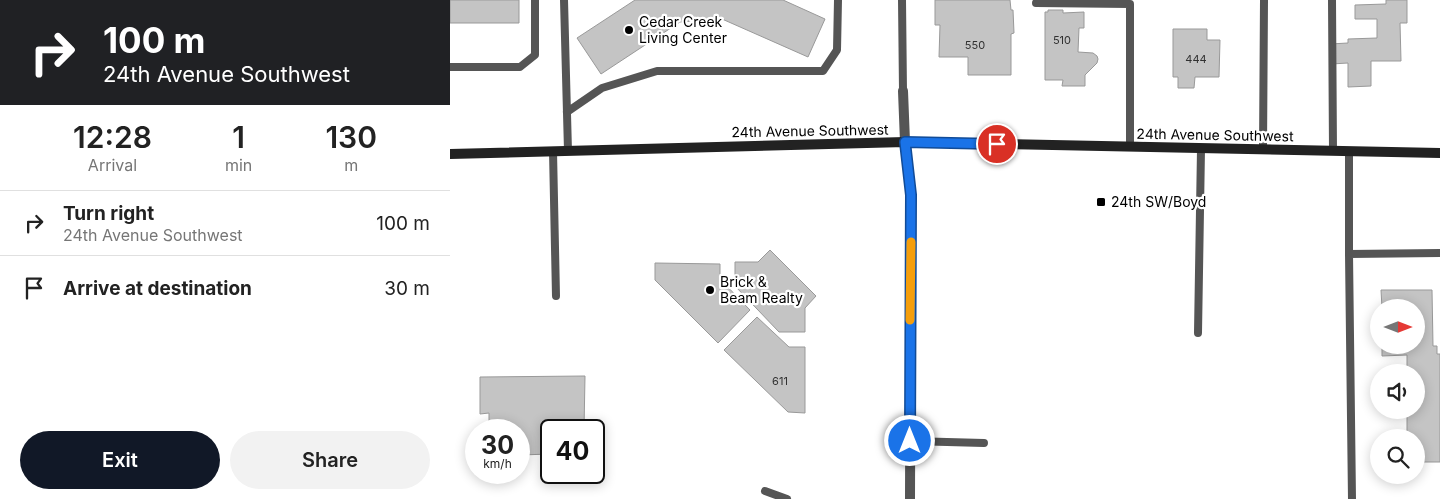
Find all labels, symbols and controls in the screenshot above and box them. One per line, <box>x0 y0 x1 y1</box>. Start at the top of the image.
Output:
place label: Cedar Creek Living Center <box>639 13 727 46</box>
text: 100 m <box>103 19 206 61</box>
icon: right <box>20 20 85 85</box>
marker: Cedar Creek Living Center <box>623 24 635 36</box>
house number: 510 <box>1053 33 1071 47</box>
house number: 550 <box>965 38 985 52</box>
house number: 444 <box>1185 52 1207 66</box>
text: 24th Avenue Southwest <box>103 61 350 87</box>
text: 12:28 <box>73 119 152 155</box>
text: 1 <box>232 119 245 155</box>
text: 130 <box>325 119 377 155</box>
street label: 24th Avenue Southwest <box>731 121 889 140</box>
pin <box>976 123 1018 165</box>
street label: 24th Avenue Southwest <box>1136 125 1294 144</box>
icon: arrive <box>983 130 1011 158</box>
text: Arrival <box>88 155 137 175</box>
text: min <box>225 155 252 175</box>
text: m <box>344 155 358 175</box>
place label: 24th SW/Boyd <box>1111 193 1206 210</box>
marker: 24th SW/Boyd <box>1095 196 1107 208</box>
text: Turn right <box>63 202 154 225</box>
icon: right <box>20 209 48 237</box>
text: 100 m <box>376 212 430 235</box>
text: 24th Avenue Southwest <box>63 225 243 245</box>
place label: Brick & Beam Realty <box>720 273 803 306</box>
icon: arrive <box>20 274 48 302</box>
text: Arrive at destination <box>63 277 252 300</box>
text: 30 m <box>384 277 430 300</box>
marker: Brick & Beam Realty <box>704 284 716 296</box>
north arrow <box>1370 299 1425 354</box>
map controls <box>1370 299 1425 484</box>
button: sound <box>1370 364 1425 419</box>
house number: 611 <box>772 374 788 388</box>
position arrow <box>883 414 935 466</box>
speed limit sign: 40 <box>540 419 605 484</box>
button: search <box>1370 429 1425 484</box>
text: 30 <box>481 430 514 460</box>
button: Exit <box>20 431 220 489</box>
button: Share <box>230 431 430 489</box>
text: km/h <box>483 456 512 471</box>

